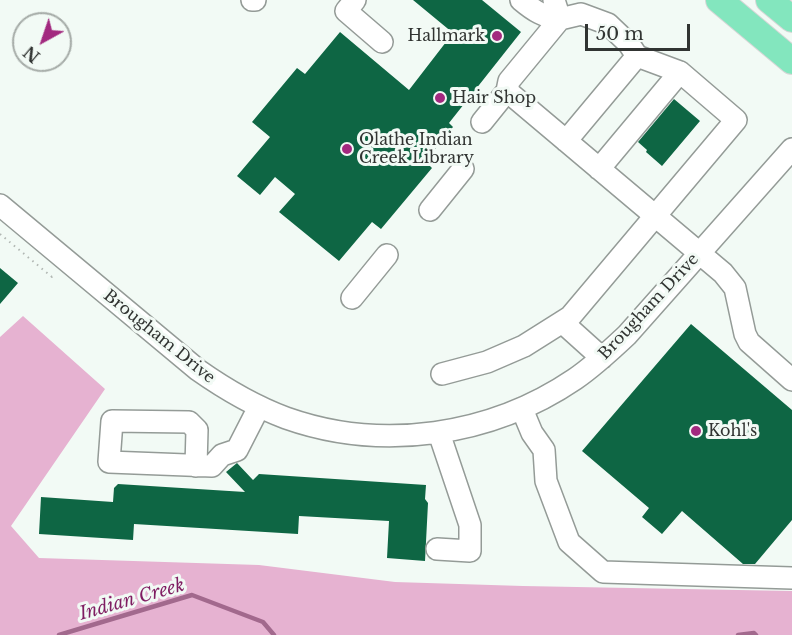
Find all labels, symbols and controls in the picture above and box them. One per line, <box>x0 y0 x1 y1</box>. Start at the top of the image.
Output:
north arrow <box>12 12 72 72</box>
scale bar <box>588 12 693 50</box>
text: 50 m <box>596 23 644 45</box>
place label: Hallmark <box>407 26 485 46</box>
marker: Hallmark <box>490 29 504 43</box>
text: N <box>20 42 44 67</box>
place label: Hair Shop <box>452 88 536 108</box>
marker: Hair Shop <box>433 91 447 105</box>
place label: Olathe Indian Creek Library <box>359 130 474 168</box>
marker: Olathe Indian Creek Library <box>340 142 354 156</box>
street label: Brougham Drive <box>595 250 703 364</box>
street label: Brougham Drive <box>99 286 219 388</box>
place label: Kohl's <box>708 421 757 441</box>
marker: Kohl's <box>689 424 703 438</box>
water label: Indian Creek <box>77 575 187 625</box>

